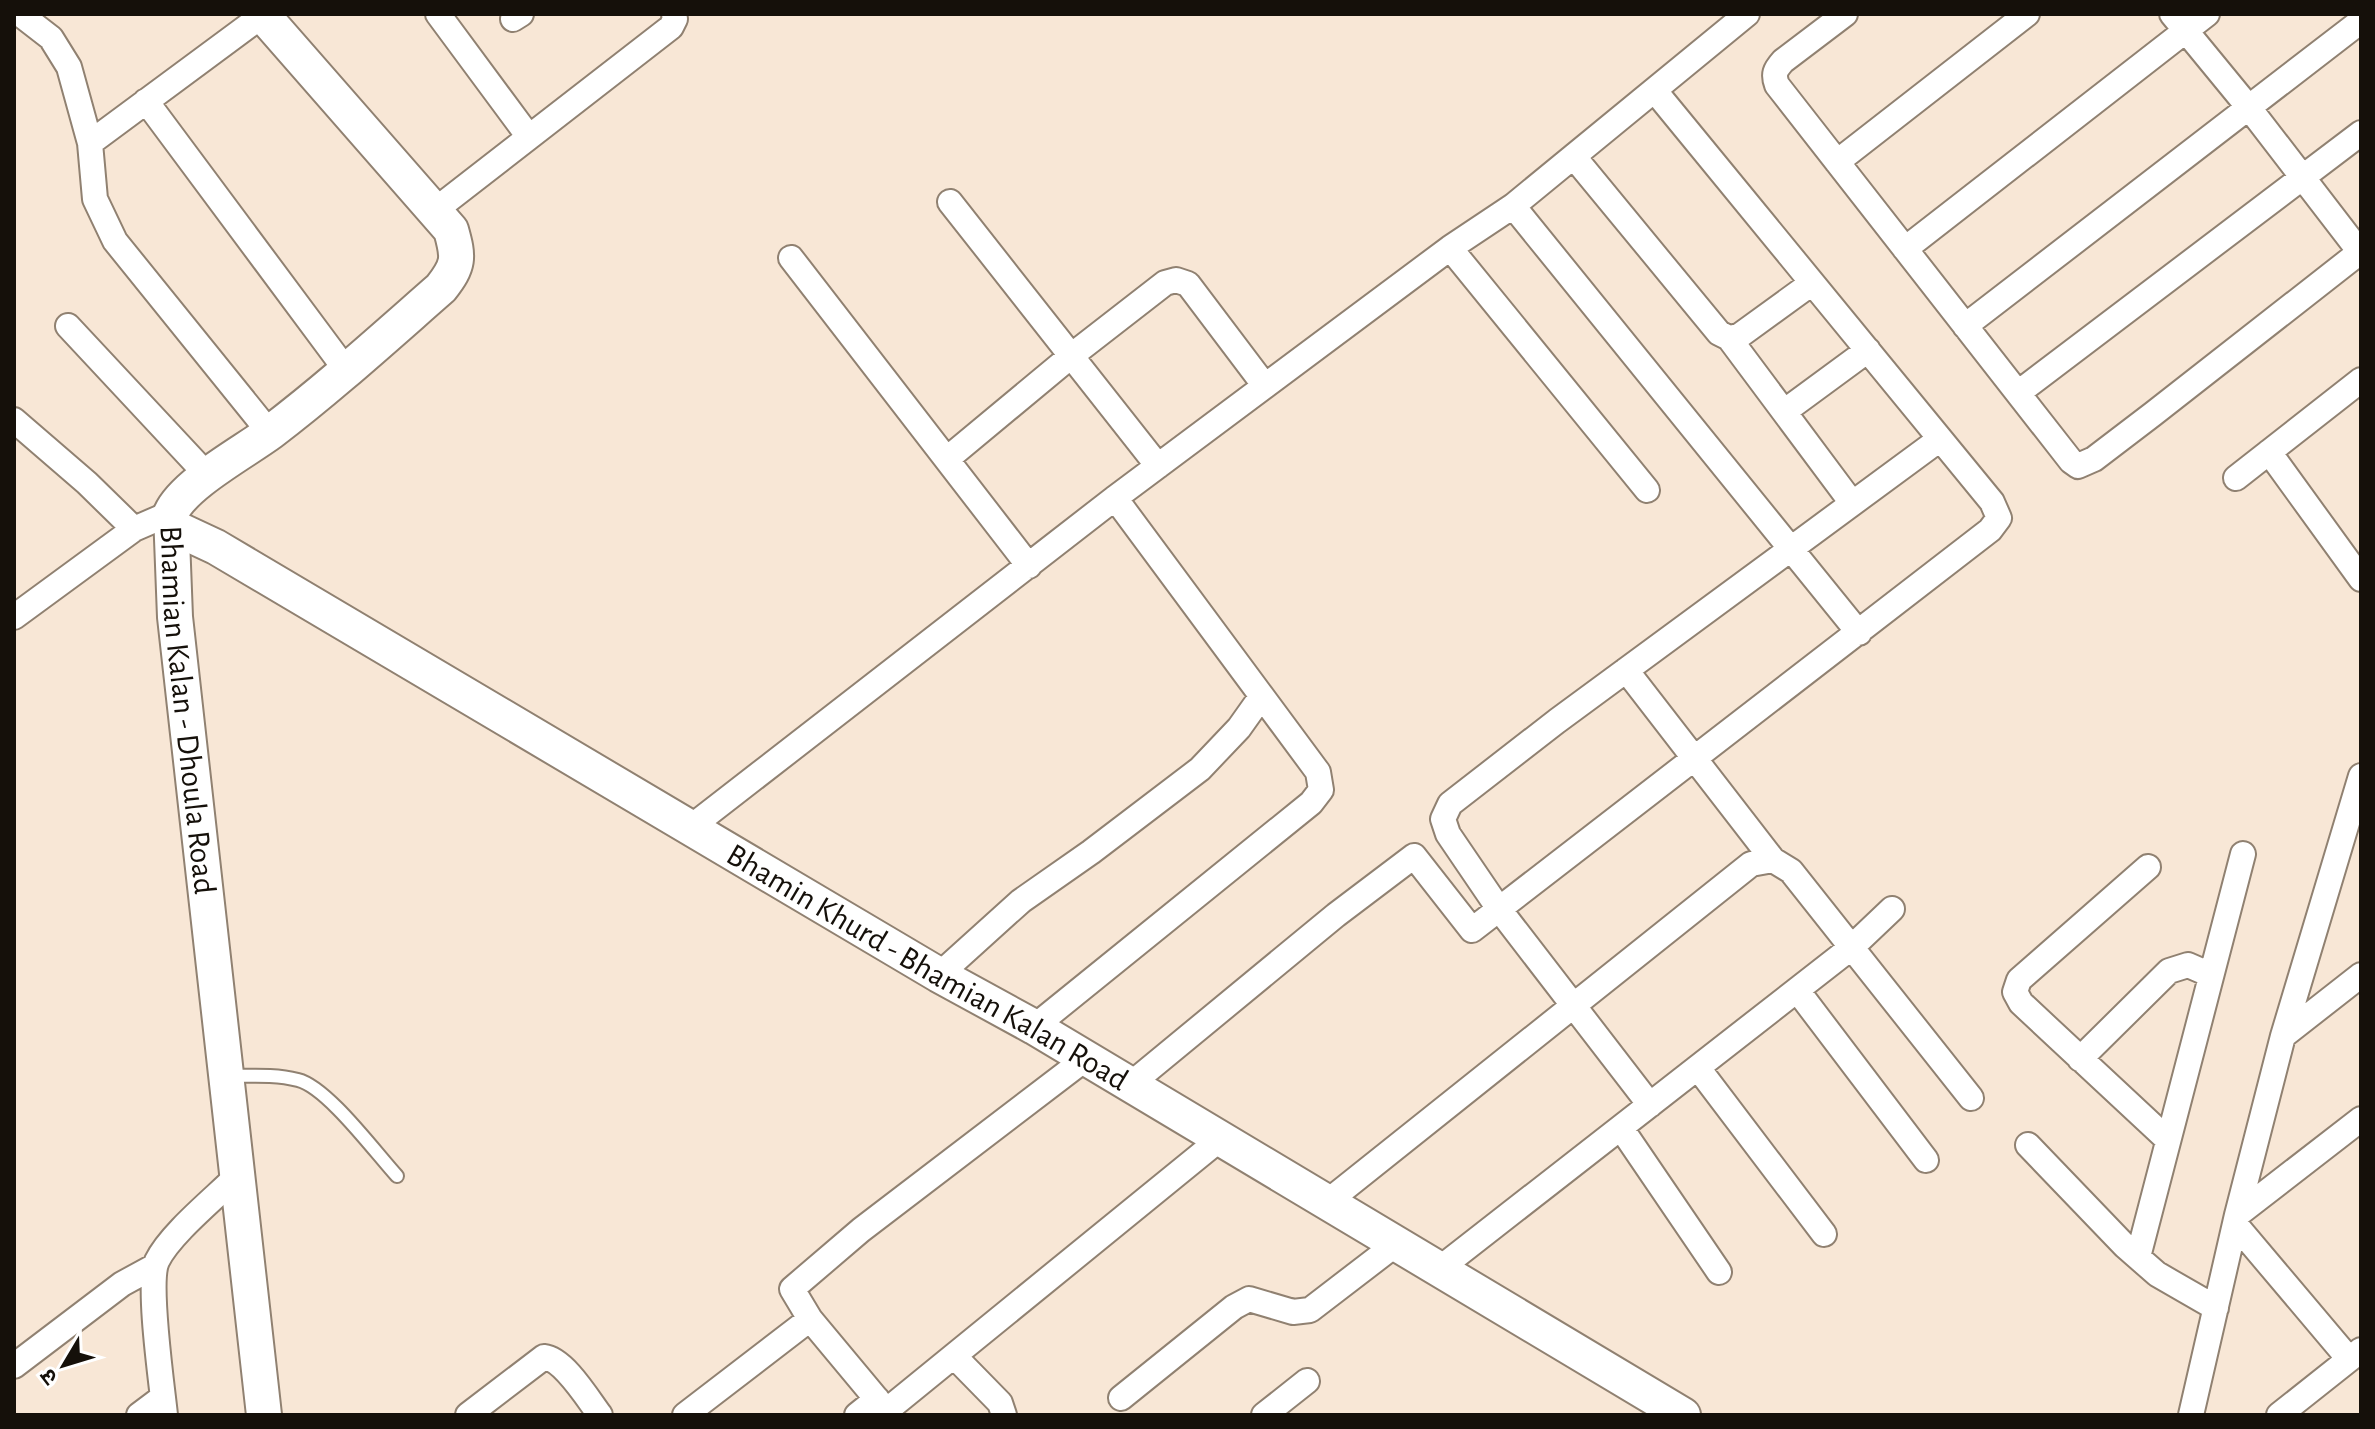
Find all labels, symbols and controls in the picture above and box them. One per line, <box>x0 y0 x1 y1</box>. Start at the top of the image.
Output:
street label: Bhamian Kalan - Dhoula Road <box>154 525 221 896</box>
street label: Bhamin Khurd - Bhamian Kalan Road <box>721 838 1134 1097</box>
north arrow <box>24 1325 104 1405</box>
text: उ <box>36 1364 62 1389</box>

